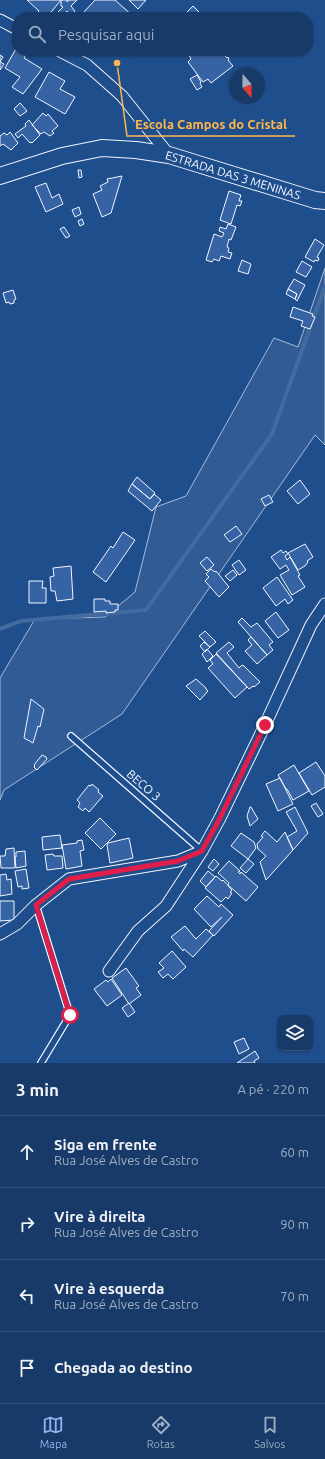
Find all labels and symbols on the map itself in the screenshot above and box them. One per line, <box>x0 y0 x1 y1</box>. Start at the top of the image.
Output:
north arrow <box>229 68 265 104</box>
callout: Escola Campos do Cristal <box>127 111 295 136</box>
text: Escola Campos do Cristal <box>135 117 287 131</box>
street label: ESTRADA DAS 3 MENINAS <box>164 148 302 202</box>
route end <box>256 716 274 734</box>
street label: BECO 3 <box>125 767 163 803</box>
route start <box>61 1006 79 1024</box>

